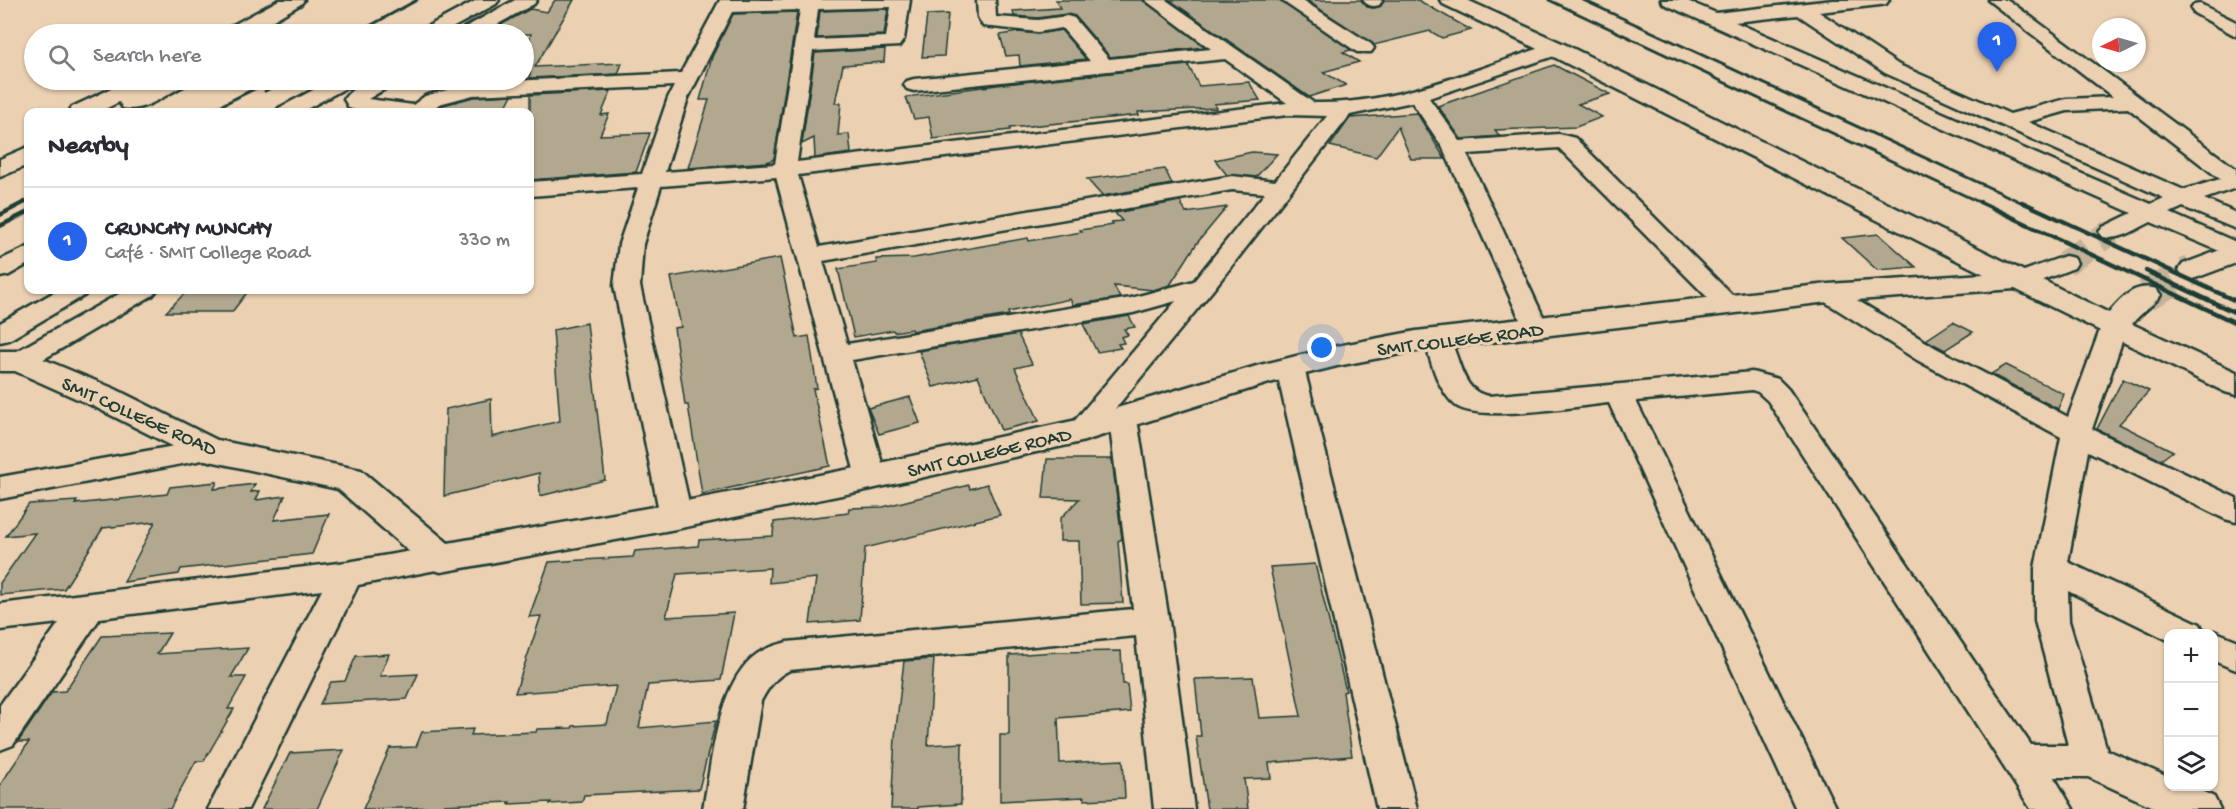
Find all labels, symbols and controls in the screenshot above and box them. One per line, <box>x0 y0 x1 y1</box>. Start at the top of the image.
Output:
north arrow <box>2092 18 2146 72</box>
pin: 1 <box>1978 22 2016 72</box>
search box <box>24 24 534 90</box>
icon: search <box>45 41 78 74</box>
text: Search here <box>93 44 201 70</box>
text: Nearby <box>48 132 129 163</box>
text: CRUNCHY MUNCHY <box>105 217 272 243</box>
text: 1 <box>63 230 72 253</box>
text: 330 m <box>459 230 510 253</box>
text: Café · SMIT College Road <box>105 243 310 266</box>
street label: SMIT COLLEGE ROAD <box>1376 320 1546 363</box>
your location <box>1307 333 1336 362</box>
street label: SMIT COLLEGE ROAD <box>57 374 221 463</box>
street label: SMIT COLLEGE ROAD <box>906 424 1075 484</box>
map controls <box>2164 629 2218 791</box>
button: + <box>2164 629 2218 683</box>
button: − <box>2164 683 2218 737</box>
button: layers <box>2164 737 2218 791</box>

